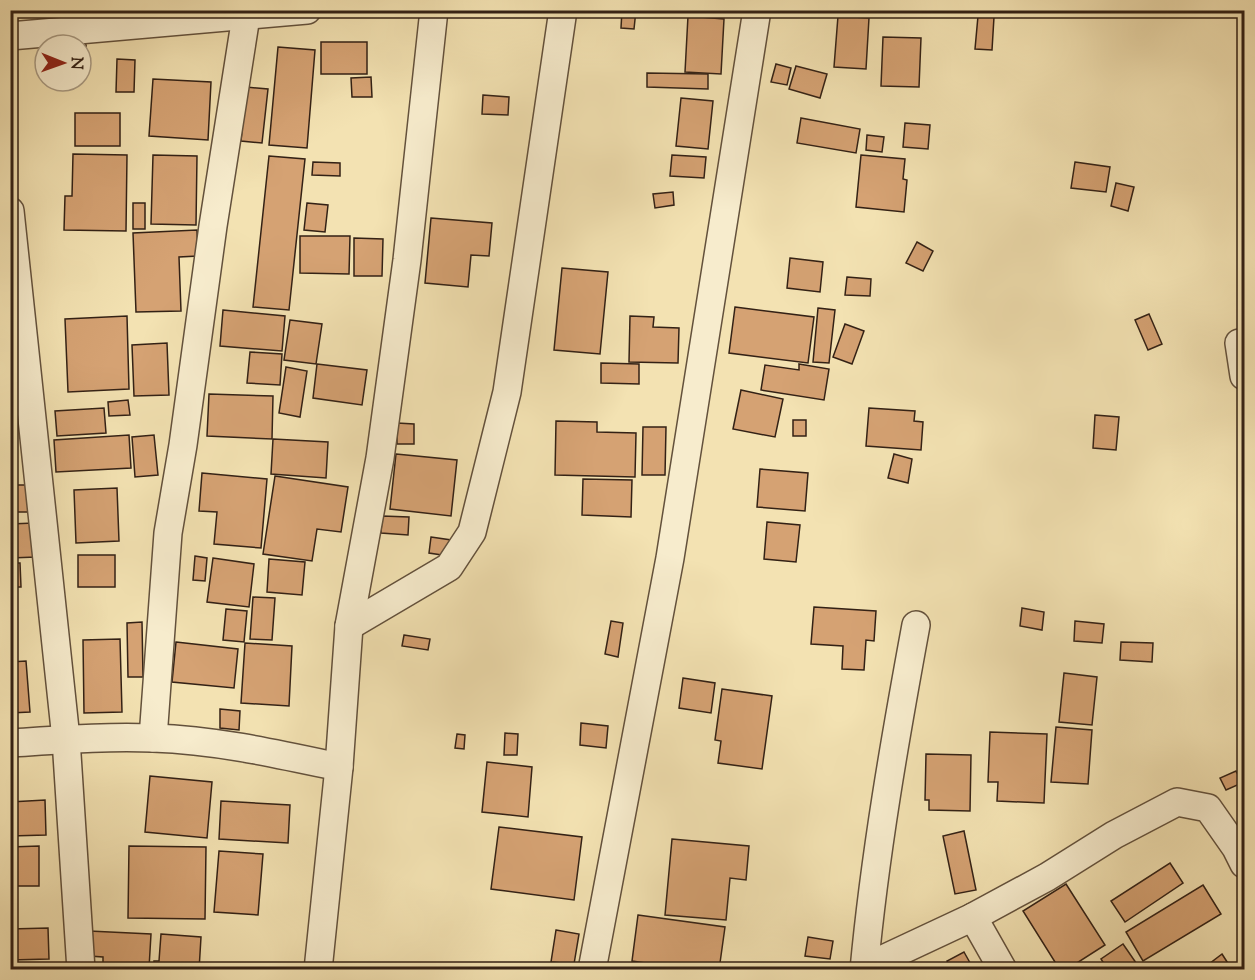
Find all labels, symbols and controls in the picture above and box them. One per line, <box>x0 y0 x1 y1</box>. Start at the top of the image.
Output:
north arrow <box>33 33 93 93</box>
text: N <box>64 57 87 70</box>

